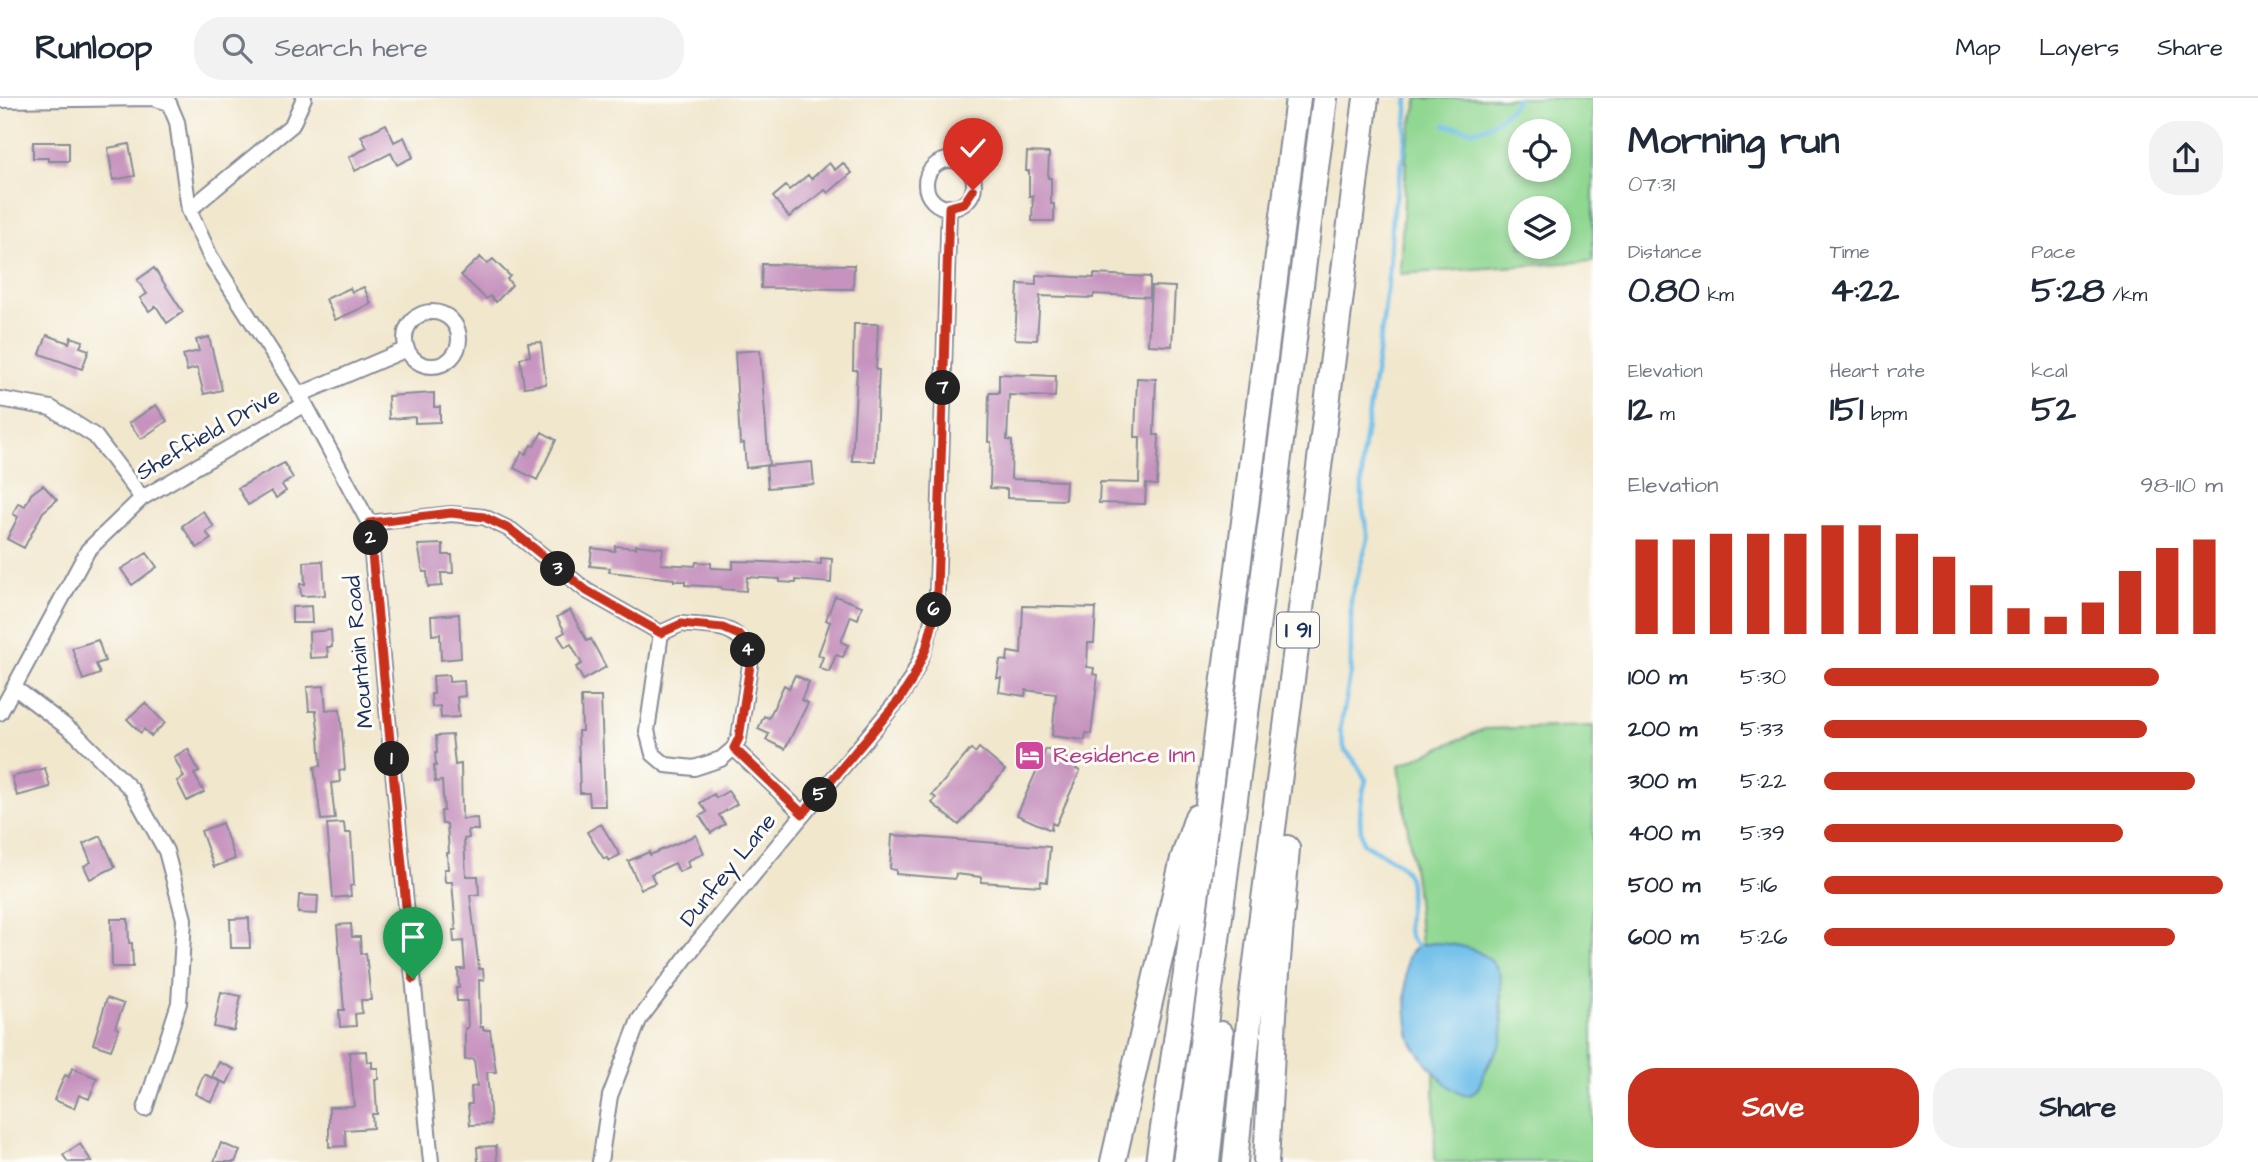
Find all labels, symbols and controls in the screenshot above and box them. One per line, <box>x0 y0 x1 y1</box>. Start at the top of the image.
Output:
search box <box>194 17 684 80</box>
text: Runloop <box>35 25 152 71</box>
icon: search <box>218 29 256 67</box>
text: Search here <box>274 30 428 66</box>
text: Map <box>1956 31 2001 65</box>
text: Layers <box>2039 31 2119 65</box>
text: Share <box>2157 31 2223 65</box>
text: Morning run <box>1628 116 1840 168</box>
pin <box>943 118 1003 190</box>
map controls <box>1508 119 1571 259</box>
button: locate <box>1508 119 1571 182</box>
button: share <box>2149 121 2223 195</box>
icon: check <box>954 129 992 167</box>
text: 07:31 <box>1628 168 1675 200</box>
button: layers <box>1508 196 1571 259</box>
text: Distance <box>1628 239 1702 266</box>
text: Time <box>1830 239 1869 266</box>
text: Pace <box>2031 239 2075 266</box>
text: 0.80 <box>1628 266 1700 315</box>
text: 4:22 <box>1830 266 1899 315</box>
text: 5:28 <box>2031 266 2105 315</box>
text: km <box>1700 282 1734 309</box>
text: /km <box>2105 282 2147 309</box>
text: Elevation <box>1628 358 1703 385</box>
text: Heart rate <box>1830 358 1925 385</box>
text: kcal <box>2031 358 2068 385</box>
pin: 7 <box>926 370 960 406</box>
text: 7 <box>937 374 948 401</box>
street label: Sheffield Drive <box>130 380 286 488</box>
text: 12 <box>1628 385 1653 434</box>
text: 151 <box>1830 385 1863 434</box>
text: 52 <box>2031 385 2076 434</box>
text: m <box>1653 401 1675 428</box>
text: bpm <box>1863 401 1907 428</box>
text: Elevation <box>1628 469 1719 501</box>
text: 98–110 m <box>2140 469 2223 501</box>
pin: 2 <box>354 520 388 556</box>
text: 2 <box>365 524 376 551</box>
pin: 3 <box>540 552 576 587</box>
text: 3 <box>553 555 562 582</box>
street label: Mountain Road <box>336 574 382 730</box>
pin: 6 <box>916 592 951 628</box>
text: 6 <box>928 596 939 623</box>
road number: I 91 <box>1277 612 1319 648</box>
pin: 4 <box>730 632 766 668</box>
text: 4 <box>741 636 754 663</box>
text: 100 m <box>1628 661 1687 693</box>
text: 5:30 <box>1740 661 1786 693</box>
text: 200 m <box>1628 713 1697 745</box>
text: 5:33 <box>1740 713 1784 745</box>
hotel icon: Residence Inn <box>1013 738 1047 772</box>
place label: Residence Inn <box>1053 739 1195 771</box>
pin: 1 <box>374 742 410 776</box>
text: 1 <box>390 745 393 772</box>
text: 300 m <box>1628 765 1696 797</box>
text: 5:22 <box>1740 765 1786 797</box>
pin: 5 <box>802 778 838 812</box>
text: 5 <box>813 781 826 808</box>
street label: Dunfey Lane <box>672 806 785 934</box>
text: 400 m <box>1628 817 1700 849</box>
text: 5:39 <box>1740 817 1785 849</box>
text: 500 m <box>1628 869 1700 901</box>
text: 5:16 <box>1740 869 1778 901</box>
pin <box>383 907 443 979</box>
icon: arrive <box>394 918 432 956</box>
text: 600 m <box>1628 921 1699 953</box>
text: 5:26 <box>1740 921 1788 953</box>
button: Save <box>1628 1068 1919 1148</box>
button: Share <box>1933 1068 2223 1148</box>

